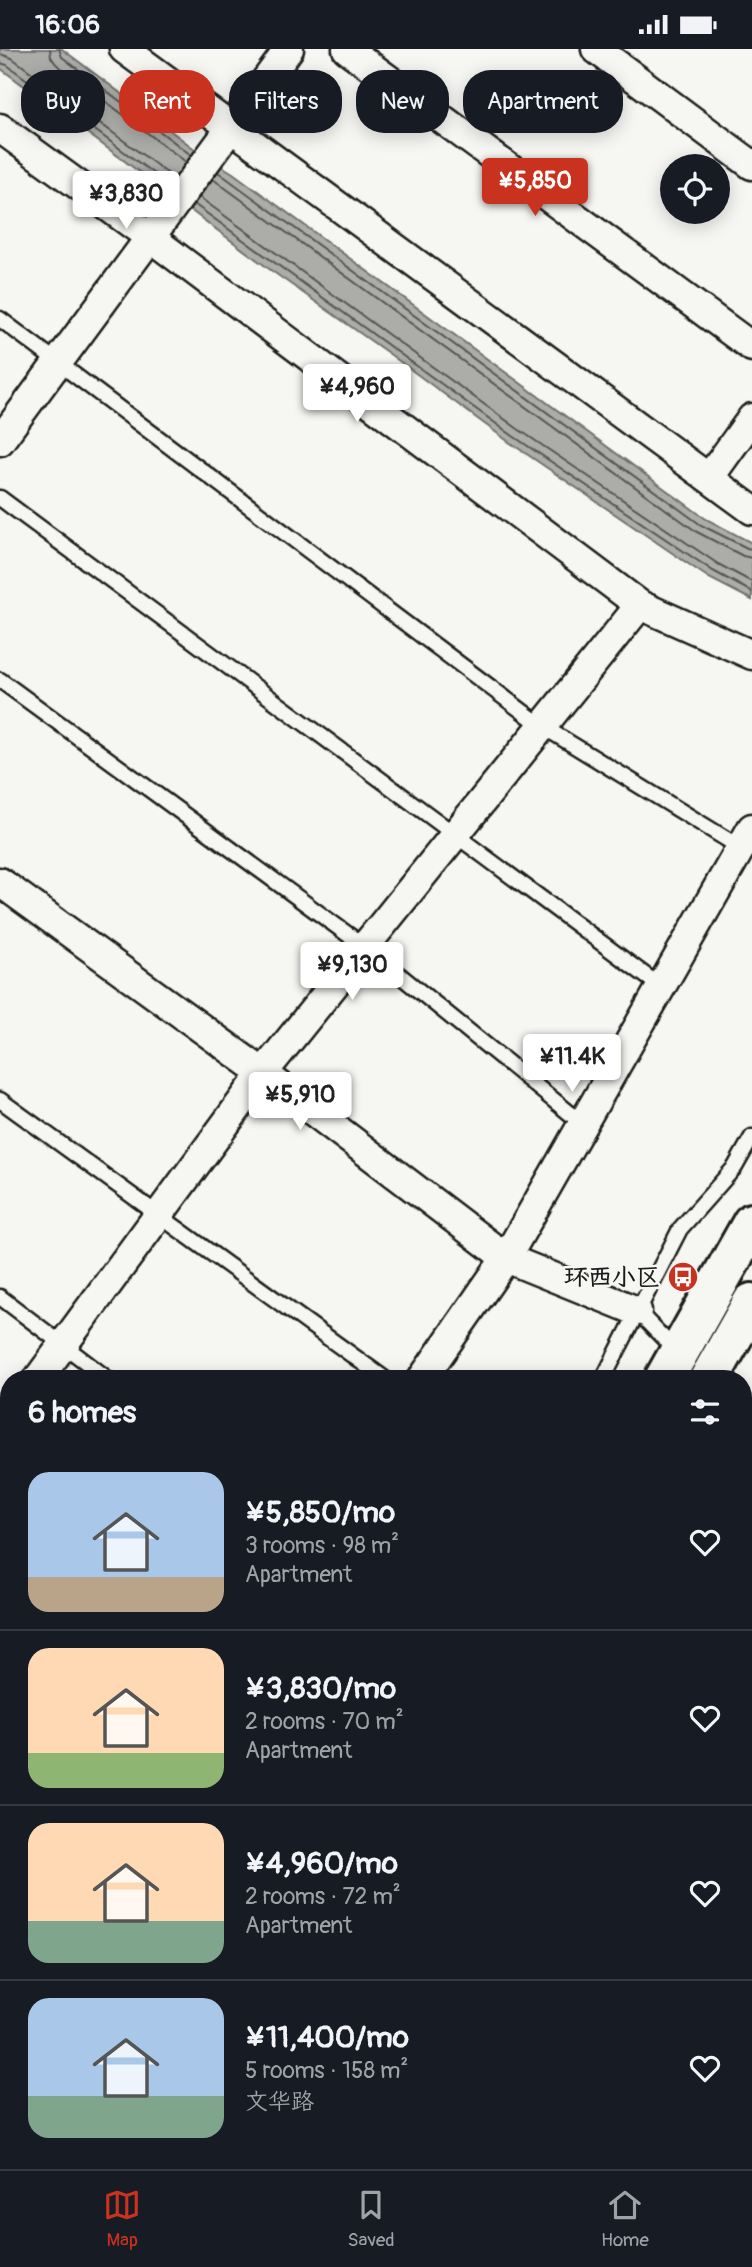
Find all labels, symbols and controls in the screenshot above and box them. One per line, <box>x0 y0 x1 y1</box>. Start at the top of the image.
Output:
text: 16:06 <box>35 9 100 41</box>
chip: Buy <box>21 70 105 133</box>
chip: Rent <box>119 70 215 133</box>
chip: Filters <box>229 70 342 133</box>
chip: New <box>356 70 449 133</box>
chip: Apartment <box>463 70 623 133</box>
map controls <box>660 154 730 224</box>
button: locate <box>660 154 730 224</box>
pin: ¥5,850 <box>478 159 592 218</box>
text: ¥5,850 <box>498 166 572 195</box>
pin: ¥3,830 <box>69 171 183 231</box>
text: ¥3,830 <box>89 179 163 208</box>
pin: ¥4,960 <box>300 365 414 424</box>
text: ¥4,960 <box>319 372 395 401</box>
pin: ¥9,130 <box>295 943 409 1002</box>
text: ¥9,130 <box>316 950 388 979</box>
pin: ¥11.4K <box>515 1035 629 1094</box>
text: ¥11.4K <box>539 1042 605 1071</box>
pin: ¥5,910 <box>243 1073 357 1132</box>
text: ¥5,910 <box>265 1080 335 1109</box>
bus stop icon: 环西小区 <box>666 1260 700 1294</box>
place label: 环西小区 <box>564 1263 660 1292</box>
icon: filters <box>686 1393 724 1431</box>
text: 6 homes <box>28 1394 136 1431</box>
text: ¥5,850/mo <box>245 1494 395 1531</box>
icon: home <box>84 1500 168 1584</box>
icon: heart <box>686 1523 724 1561</box>
text: 3 rooms · 98 m² <box>245 1531 399 1560</box>
text: Apartment <box>245 1560 352 1589</box>
text: ¥3,830/mo <box>245 1670 396 1707</box>
icon: home <box>84 1676 168 1760</box>
icon: heart <box>686 1699 724 1737</box>
text: 2 rooms · 70 m² <box>245 1707 404 1736</box>
text: Apartment <box>245 1736 352 1765</box>
text: ¥4,960/mo <box>245 1845 398 1882</box>
icon: home <box>84 1851 168 1935</box>
icon: heart <box>686 1874 724 1912</box>
text: 2 rooms · 72 m² <box>245 1882 401 1911</box>
text: Apartment <box>245 1911 352 1940</box>
text: ¥11,400/mo <box>245 2019 409 2056</box>
icon: home <box>84 2026 168 2110</box>
icon: heart <box>686 2049 724 2087</box>
text: 5 rooms · 158 m² <box>245 2056 408 2085</box>
text: 文华路 <box>245 2087 314 2116</box>
tab: Map <box>103 2186 141 2252</box>
tab: Saved <box>347 2186 395 2252</box>
tab: Home <box>601 2186 649 2252</box>

